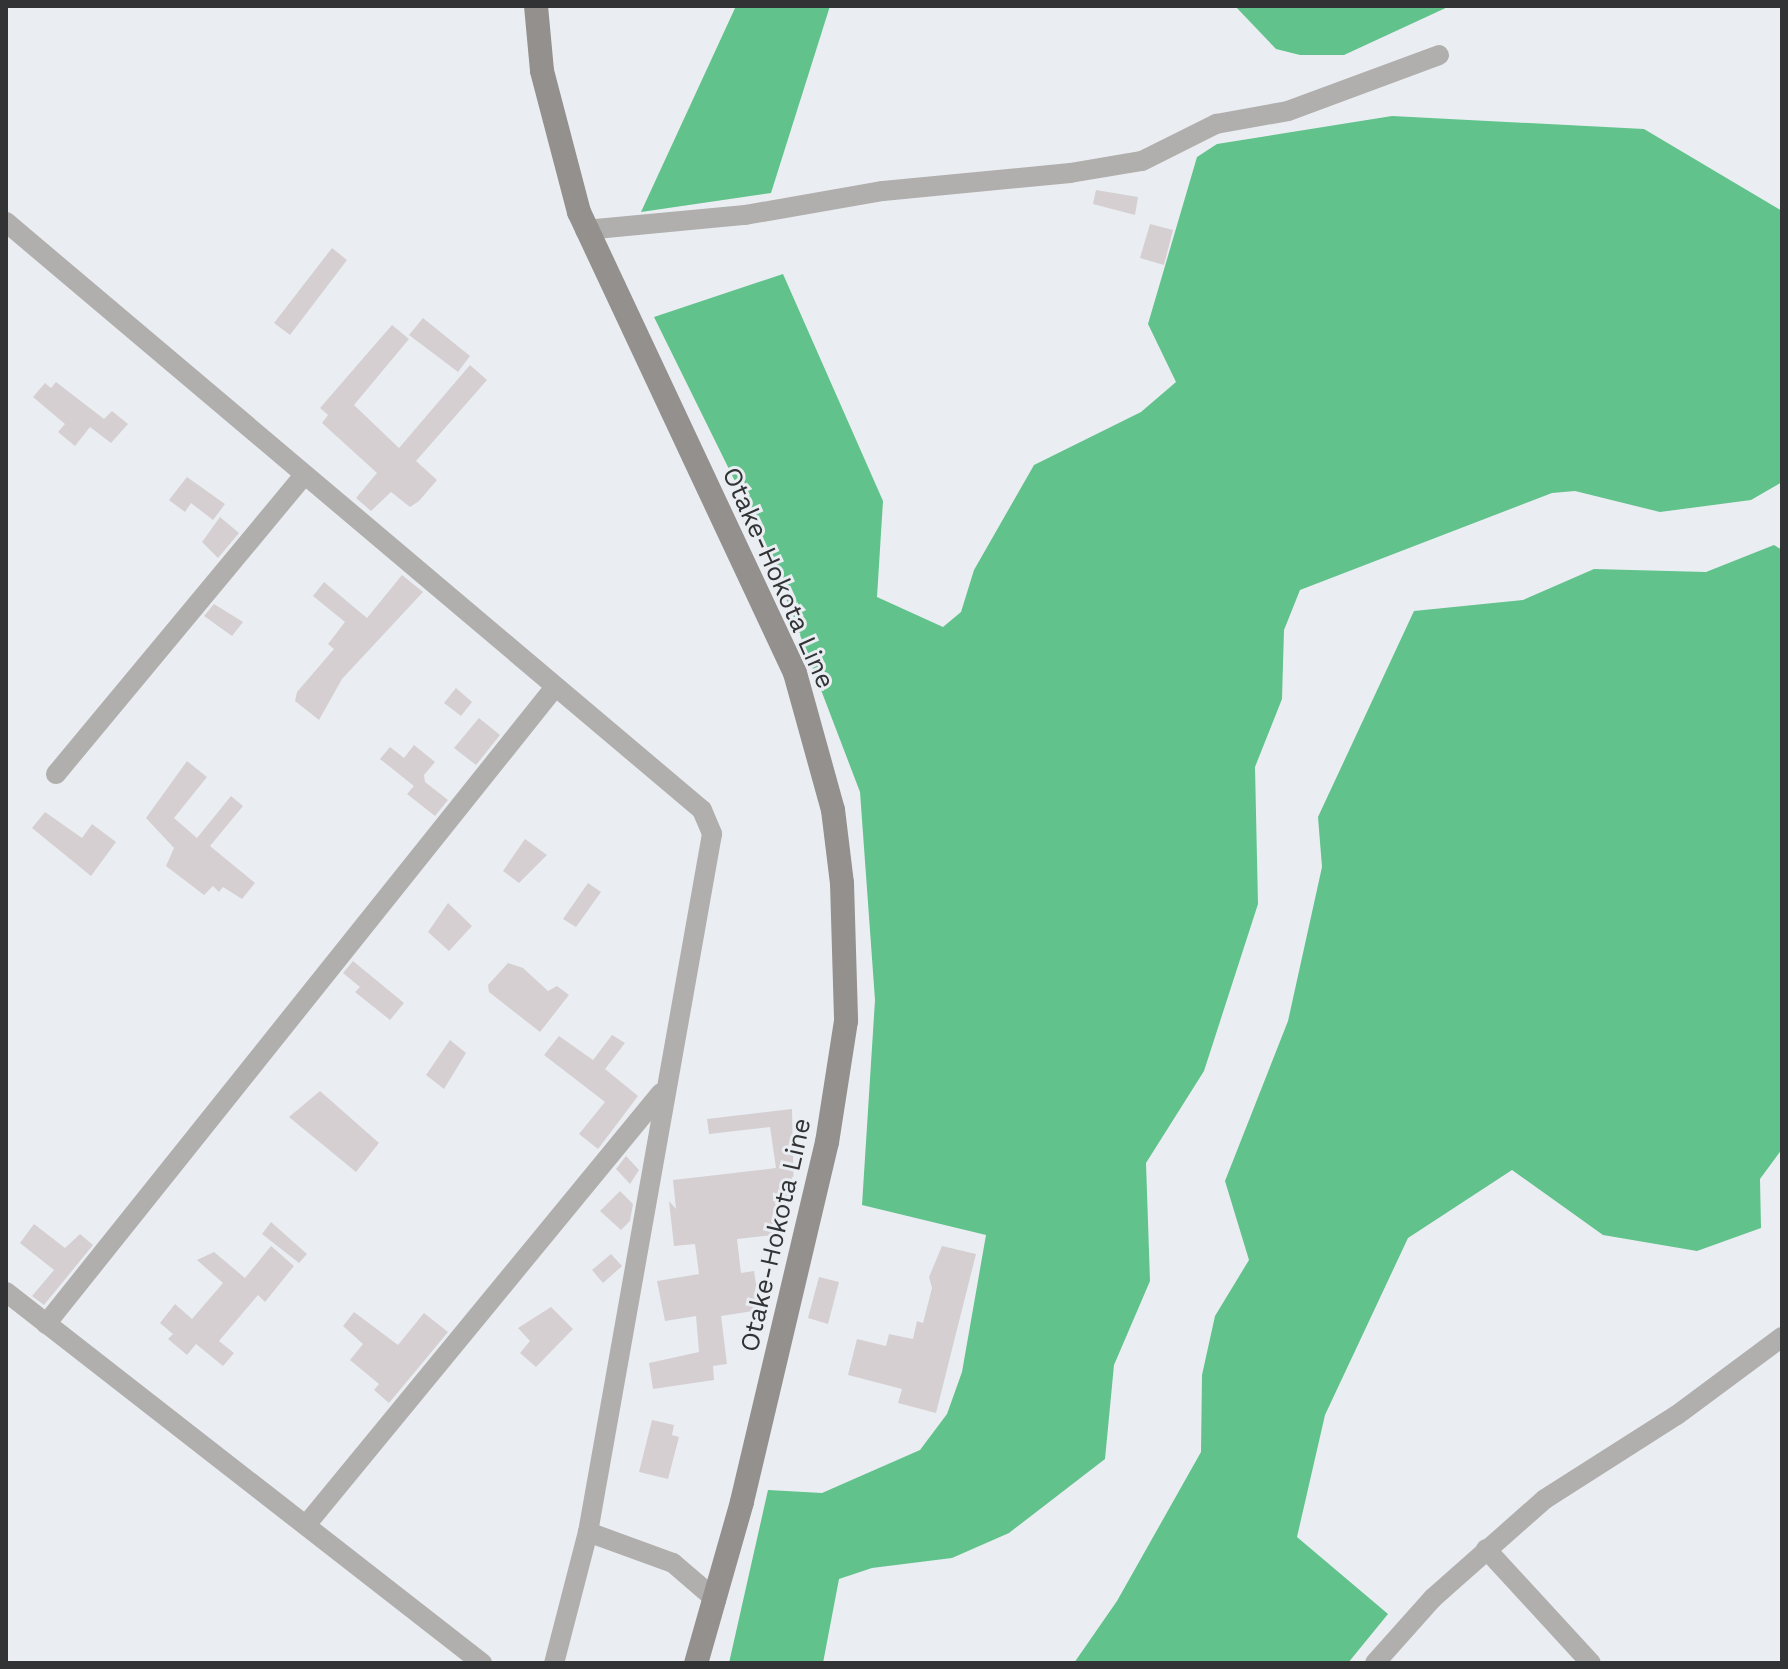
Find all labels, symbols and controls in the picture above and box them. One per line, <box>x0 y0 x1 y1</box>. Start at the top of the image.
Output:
street label: Otake-Hokota Line <box>715 462 841 694</box>
street label: Otake-Hokota Line <box>734 1115 818 1355</box>

